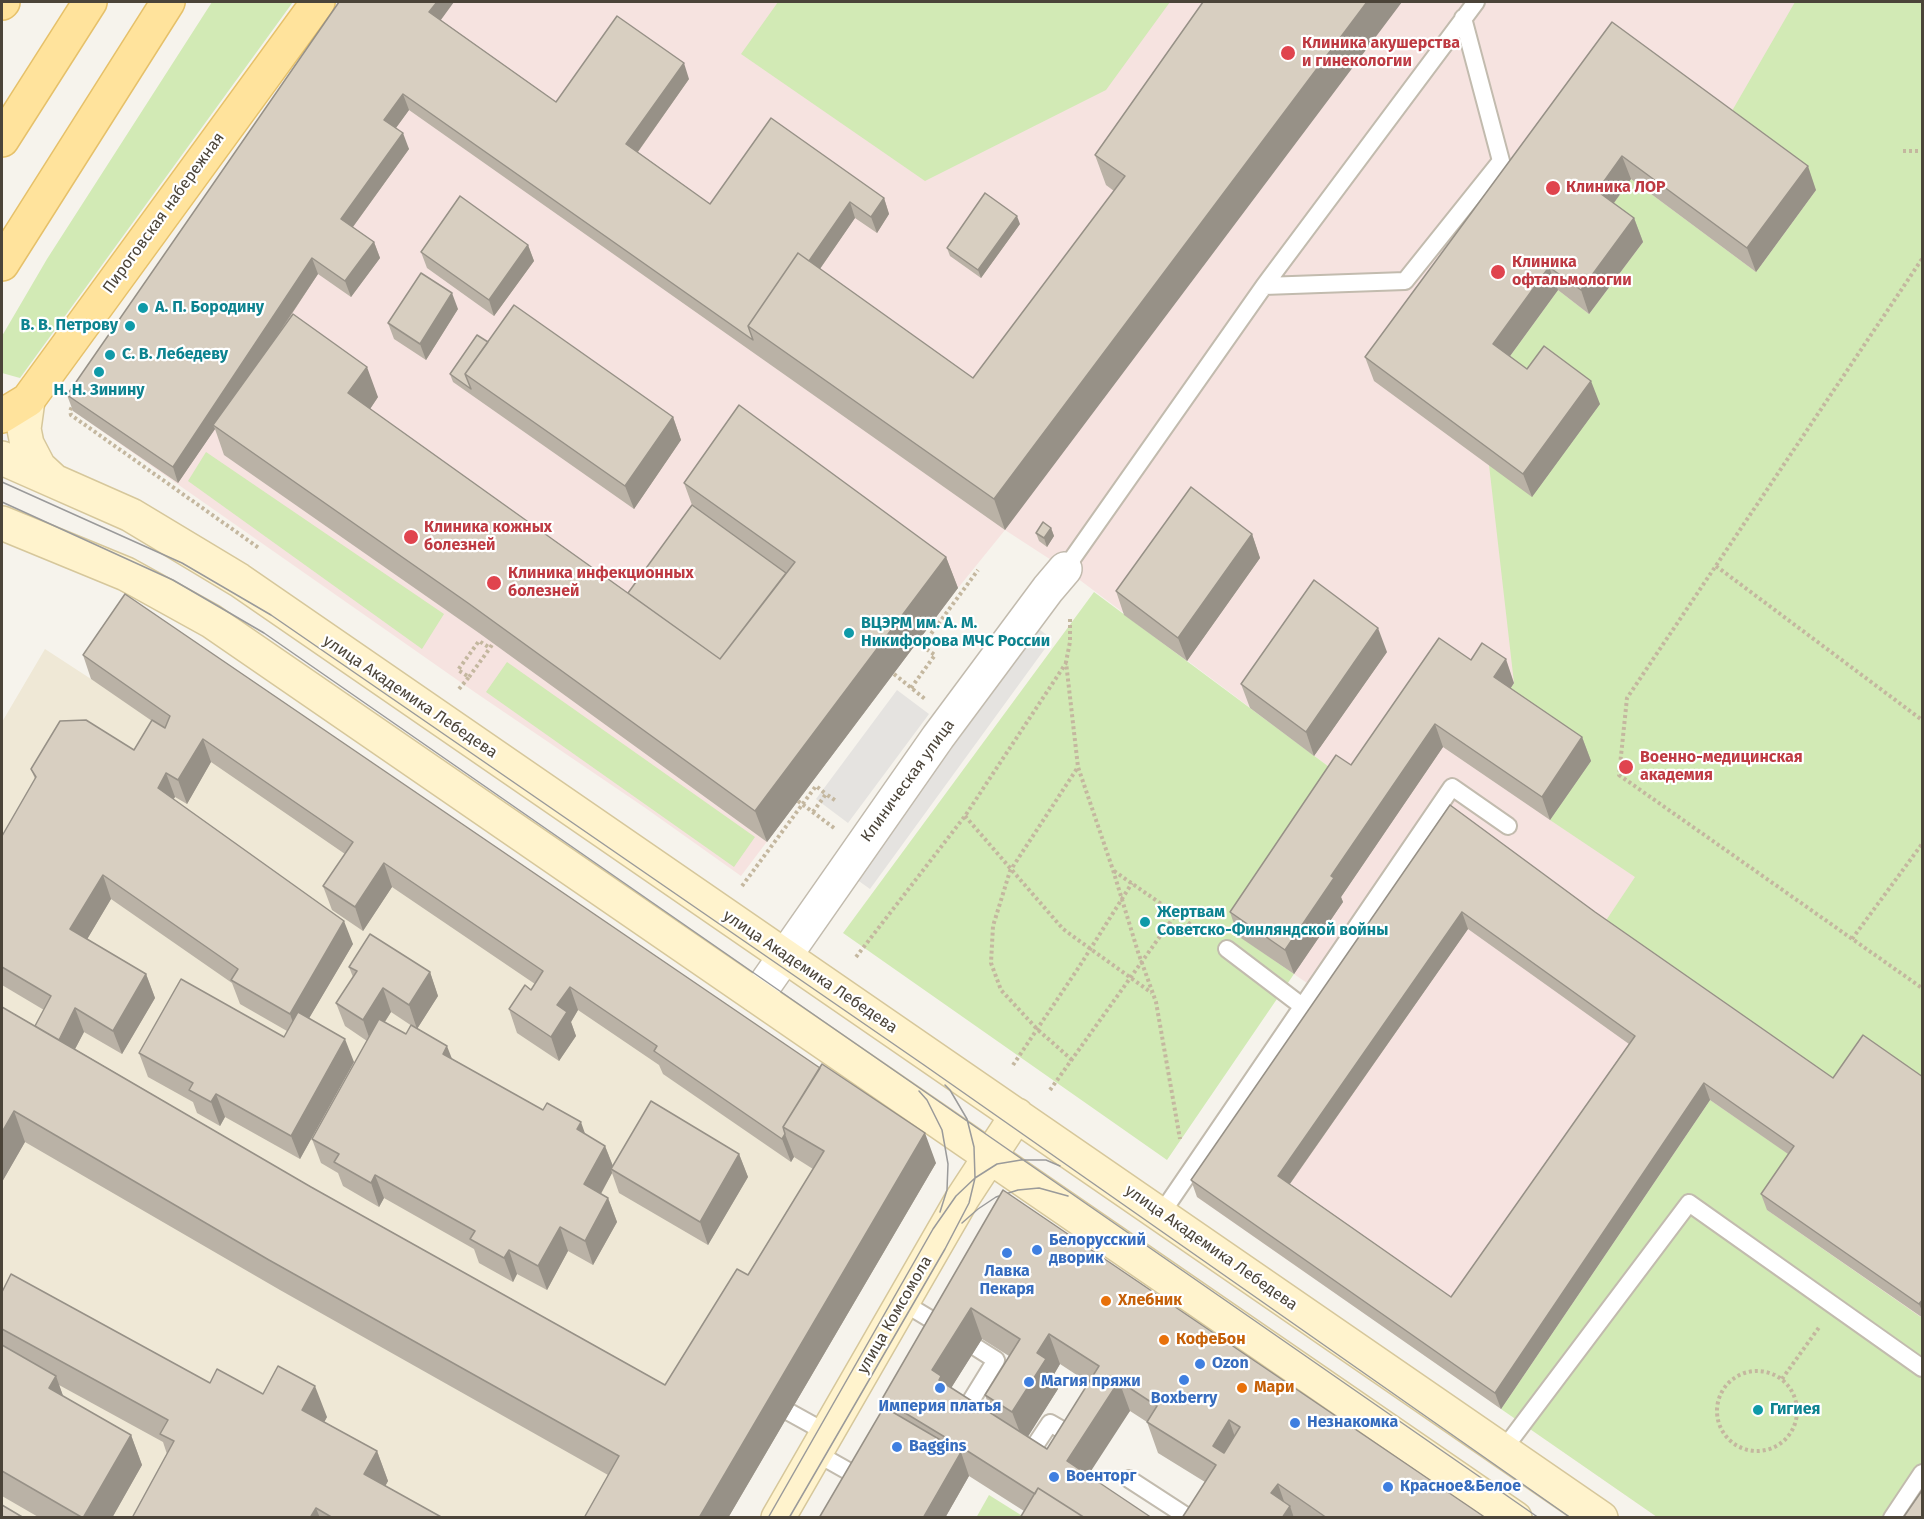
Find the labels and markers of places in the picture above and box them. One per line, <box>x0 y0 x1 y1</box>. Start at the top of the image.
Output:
place label: Клиника акушерства и гинекологии <box>1302 34 1460 72</box>
marker: Клиника акушерства и гинекологии <box>1279 44 1297 62</box>
place label: Клиника ЛОР <box>1566 178 1666 198</box>
marker: Клиника ЛОР <box>1544 179 1562 197</box>
place label: Клиника офтальмологии <box>1512 253 1632 291</box>
marker: Клиника офтальмологии <box>1489 263 1507 281</box>
place label: А. П. Бородину <box>155 298 264 318</box>
marker: А. П. Бородину <box>136 301 150 315</box>
place label: В. В. Петрову <box>21 316 118 336</box>
marker: В. В. Петрову <box>123 319 137 333</box>
place label: С. В. Лебедеву <box>122 345 228 365</box>
marker: С. В. Лебедеву <box>103 348 117 362</box>
marker: Н. Н. Зинину <box>92 365 106 379</box>
place label: Н. Н. Зинину <box>53 381 145 401</box>
place label: Клиника кожных болезней <box>424 518 552 556</box>
marker: Клиника кожных болезней <box>402 528 420 546</box>
place label: Клиника инфекционных болезней <box>508 564 694 602</box>
marker: Клиника инфекционных болезней <box>485 574 503 592</box>
place label: ВЦЭРМ им. А. М. Никифорова МЧС России <box>861 614 1050 652</box>
marker: ВЦЭРМ им. А. М. Никифорова МЧС России <box>842 626 856 640</box>
place label: Военно-медицинская академия <box>1640 748 1803 786</box>
marker: Военно-медицинская академия <box>1617 758 1635 776</box>
place label: Жертвам Советско-Финляндской войны <box>1157 903 1388 941</box>
marker: Жертвам Советско-Финляндской войны <box>1138 915 1152 929</box>
place label: Белорусский дворик <box>1049 1231 1146 1269</box>
marker: Белорусский дворик <box>1030 1243 1044 1257</box>
marker: Лавка Пекаря <box>1000 1246 1014 1260</box>
place label: Лавка Пекаря <box>979 1262 1035 1300</box>
place label: Хлебник <box>1118 1291 1182 1311</box>
marker: Хлебник <box>1099 1294 1113 1308</box>
place label: КофеБон <box>1176 1330 1246 1350</box>
marker: КофеБон <box>1157 1333 1171 1347</box>
place label: Ozon <box>1212 1354 1249 1374</box>
marker: Ozon <box>1193 1357 1207 1371</box>
place label: Магия пряжи <box>1041 1372 1141 1392</box>
marker: Boxberry <box>1177 1373 1191 1387</box>
marker: Магия пряжи <box>1022 1375 1036 1389</box>
place label: Мари <box>1254 1378 1294 1398</box>
marker: Империя платья <box>933 1381 947 1395</box>
marker: Мари <box>1235 1381 1249 1395</box>
place label: Boxberry <box>1151 1389 1217 1409</box>
place label: Империя платья <box>879 1397 1001 1417</box>
place label: Гигиея <box>1770 1400 1820 1420</box>
marker: Гигиея <box>1751 1403 1765 1417</box>
place label: Незнакомка <box>1307 1413 1398 1433</box>
marker: Незнакомка <box>1288 1416 1302 1430</box>
place label: Baggins <box>909 1437 967 1457</box>
marker: Baggins <box>890 1440 904 1454</box>
place label: Военторг <box>1066 1467 1136 1487</box>
marker: Военторг <box>1047 1470 1061 1484</box>
place label: Красное&Белое <box>1400 1477 1521 1497</box>
marker: Красное&Белое <box>1381 1480 1395 1494</box>

